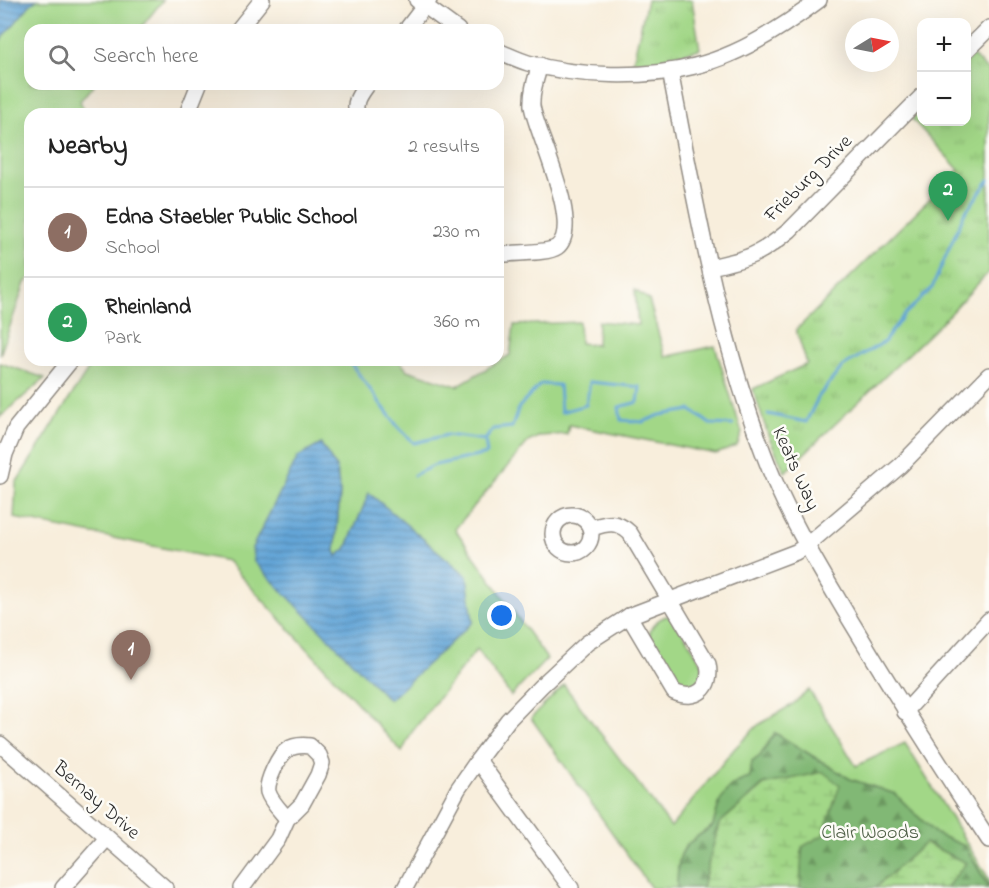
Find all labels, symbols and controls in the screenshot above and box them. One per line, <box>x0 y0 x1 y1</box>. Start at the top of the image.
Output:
north arrow <box>845 18 899 72</box>
map controls <box>917 18 971 126</box>
button: + <box>917 18 971 72</box>
search box <box>24 24 504 90</box>
icon: search <box>45 41 78 74</box>
text: Search here <box>93 41 198 73</box>
button: − <box>917 72 971 126</box>
text: Nearby <box>48 128 127 166</box>
street label: Frieburg Drive <box>758 128 860 231</box>
text: 2 results <box>408 133 480 162</box>
pin: 2 <box>928 172 968 221</box>
text: Edna Staebler Public School <box>105 202 357 234</box>
text: 1 <box>64 218 71 247</box>
text: 230 m <box>433 218 480 247</box>
text: School <box>105 234 160 263</box>
text: Rheinland <box>105 292 191 324</box>
text: 2 <box>63 308 72 337</box>
text: 360 m <box>434 308 480 337</box>
text: Park <box>105 324 141 353</box>
street label: Keats Way <box>764 423 826 515</box>
your location <box>487 601 516 630</box>
pin: 1 <box>112 630 150 680</box>
street label: Bernay Drive <box>45 754 146 847</box>
park label: Clair Woods <box>821 819 919 848</box>

